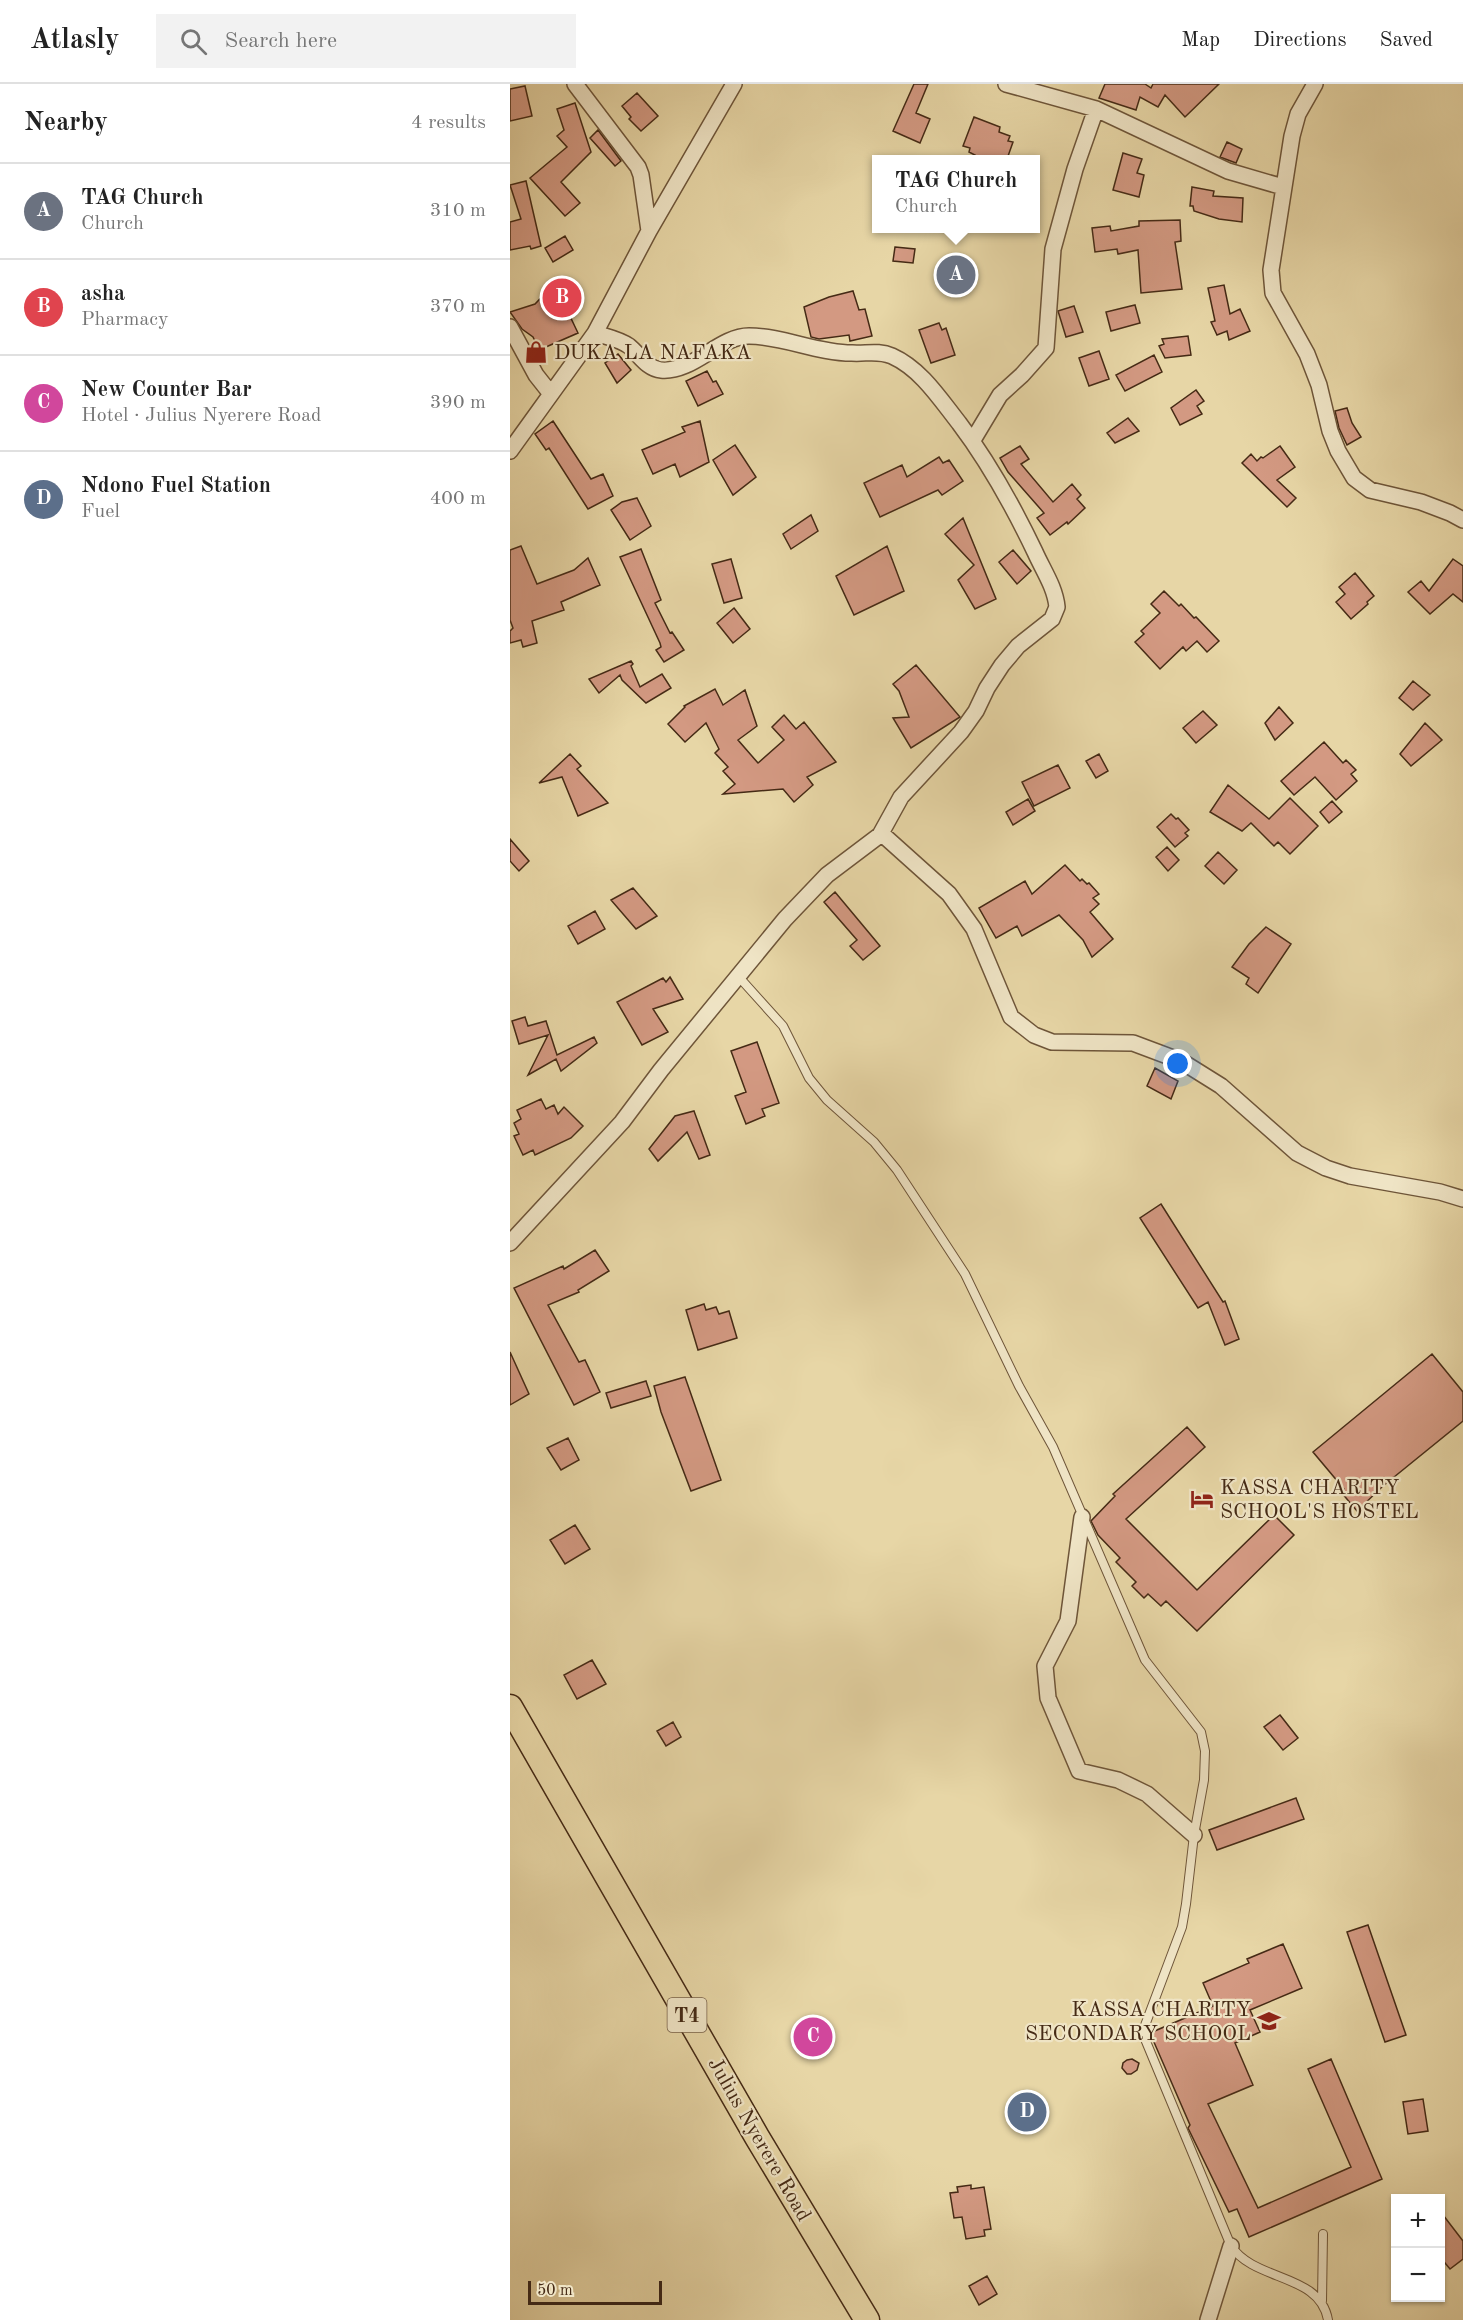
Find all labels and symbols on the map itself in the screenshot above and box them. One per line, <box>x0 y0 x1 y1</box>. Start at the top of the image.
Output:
pin: A <box>936 252 976 297</box>
pin: B <box>542 276 582 320</box>
shop icon: DUKA LA NAFAKA <box>523 339 549 365</box>
place label: DUKA LA NAFAKA <box>554 343 751 364</box>
your location <box>1163 1049 1192 1078</box>
place label: KASSA CHARITY SCHOOL'S HOSTEL <box>1220 1478 1419 1523</box>
hotel icon: KASSA CHARITY SCHOOL'S HOSTEL <box>1189 1486 1215 1512</box>
road number: T4 <box>668 1998 706 2032</box>
place label: KASSA CHARITY SECONDARY SCHOOL <box>1025 2000 1251 2045</box>
school or university icon: KASSA CHARITY SECONDARY SCHOOL <box>1256 2008 1282 2034</box>
pin: C <box>794 2014 832 2060</box>
street label: Julius Nyerere Road <box>703 2054 814 2225</box>
pin: D <box>1008 2090 1046 2134</box>
scale bar <box>528 2278 662 2306</box>

